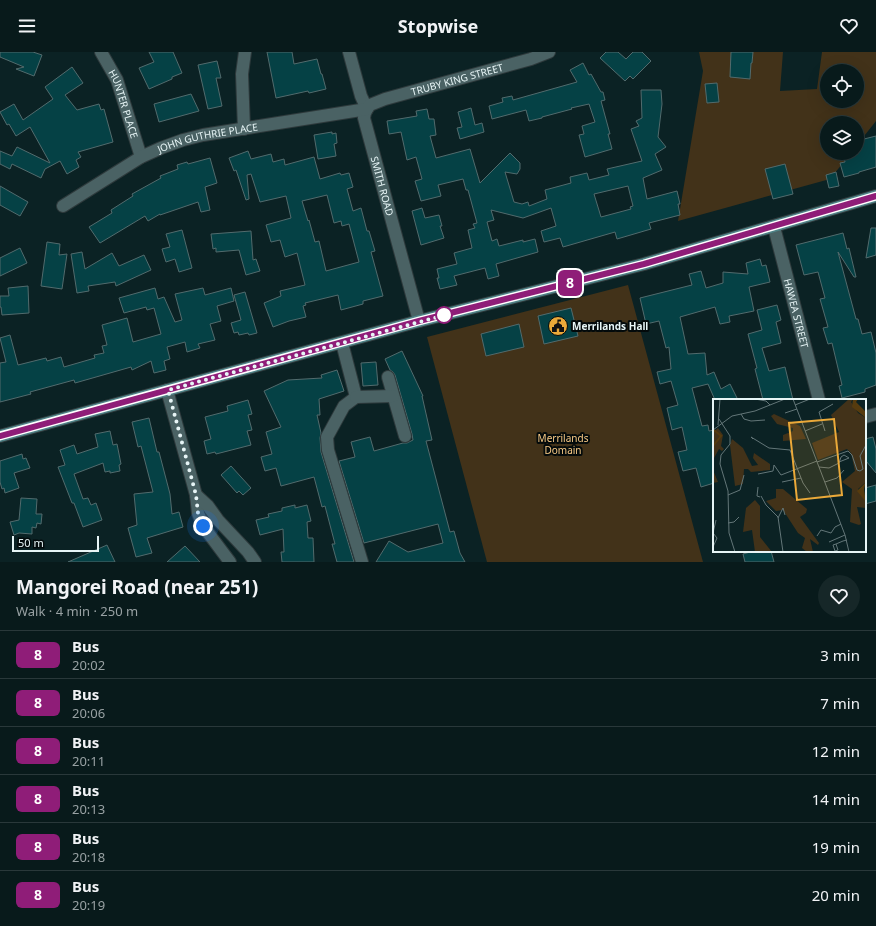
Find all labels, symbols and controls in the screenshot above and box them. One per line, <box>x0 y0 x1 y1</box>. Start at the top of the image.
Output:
text: Stopwise <box>398 14 478 38</box>
icon: menu <box>16 15 38 37</box>
icon: heart <box>838 15 860 37</box>
street label: TRUBY KING STREET <box>409 60 505 99</box>
map controls <box>820 64 864 160</box>
button: locate <box>820 64 864 108</box>
street label: HUNTER PLACE <box>105 67 142 140</box>
button: layers <box>820 116 864 160</box>
street label: JOHN GUTHRIE PLACE <box>154 119 259 156</box>
street label: SMITH ROAD <box>368 155 397 217</box>
line badge: 8 <box>557 270 583 296</box>
text: 8 <box>566 273 574 292</box>
street label: HAWEA STREET <box>781 277 812 350</box>
unlabelled marker <box>435 306 453 324</box>
public building icon: Merrilands Hall <box>547 315 569 337</box>
place label: Merrilands Hall <box>572 319 648 333</box>
inset map <box>713 399 866 552</box>
park label: Merrilands Domain <box>538 431 589 457</box>
your location <box>193 516 213 536</box>
scale bar <box>12 534 99 553</box>
text: 50 m <box>18 535 44 550</box>
text: Mangorei Road (near 251) <box>16 574 258 600</box>
button: heart <box>818 575 860 617</box>
text: Walk · 4 min · 250 m <box>16 602 138 620</box>
text: Bus <box>72 636 99 656</box>
text: 8 <box>34 645 42 664</box>
text: 3 min <box>820 645 860 665</box>
text: 20:02 <box>72 656 105 674</box>
text: Bus <box>72 684 99 704</box>
text: 8 <box>34 693 42 712</box>
text: 7 min <box>820 693 860 713</box>
text: 20:06 <box>72 704 105 722</box>
text: Bus <box>72 732 99 752</box>
text: 8 <box>34 741 42 760</box>
text: 12 min <box>812 741 860 761</box>
text: 20:11 <box>72 752 105 770</box>
text: Bus <box>72 780 99 800</box>
text: 8 <box>34 789 42 808</box>
text: 14 min <box>812 789 860 809</box>
text: 20:13 <box>72 800 105 818</box>
text: Bus <box>72 828 99 848</box>
text: 8 <box>34 837 42 856</box>
text: 19 min <box>812 837 860 857</box>
text: 20:18 <box>72 848 105 866</box>
text: Bus <box>72 876 99 896</box>
text: 8 <box>34 885 42 904</box>
text: 20 min <box>812 885 860 905</box>
text: 20:19 <box>72 896 105 914</box>

